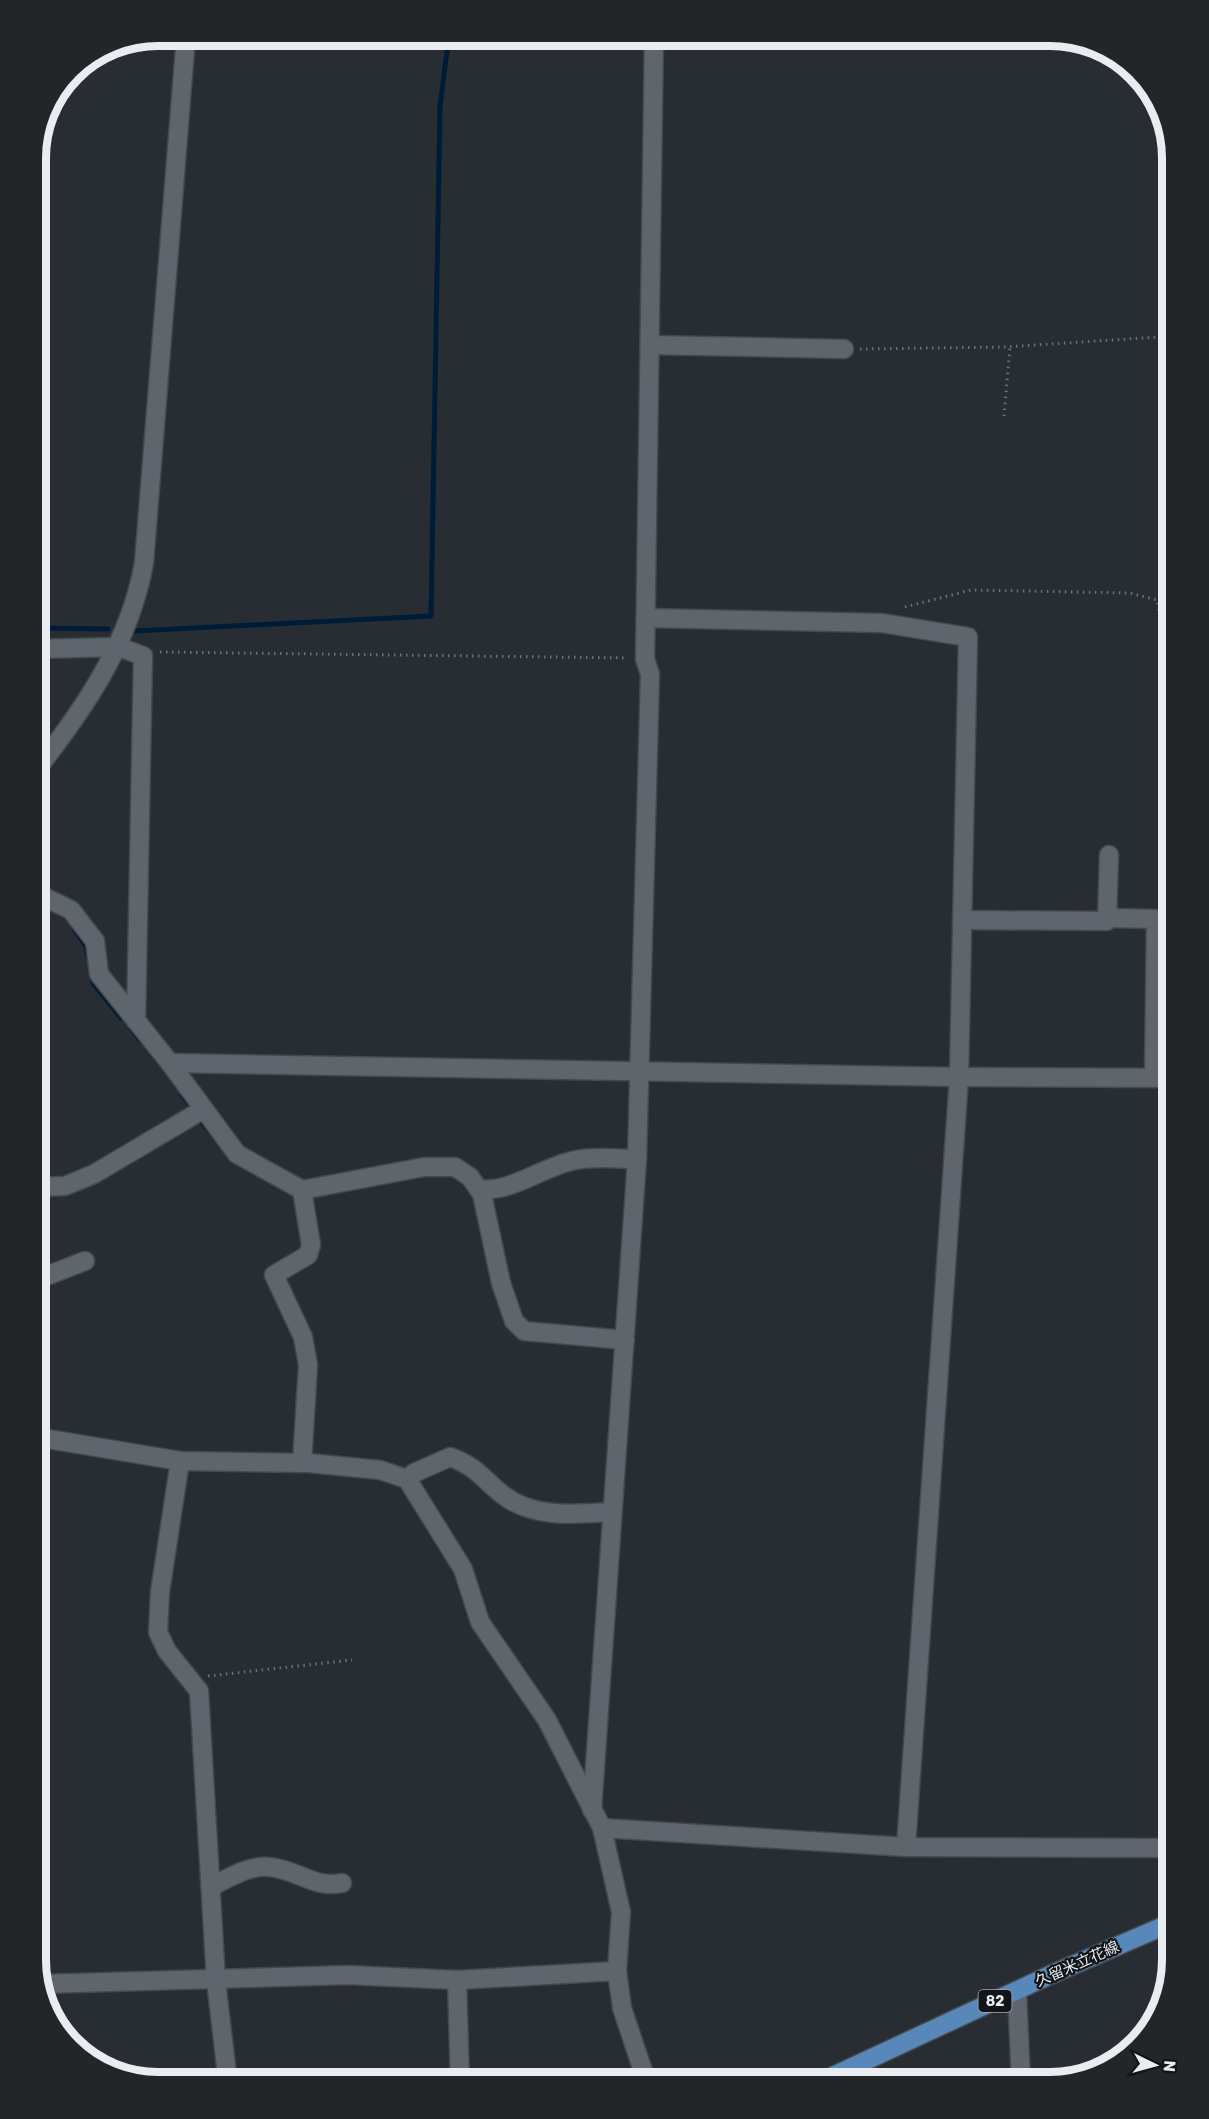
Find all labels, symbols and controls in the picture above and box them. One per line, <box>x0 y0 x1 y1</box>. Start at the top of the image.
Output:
street label: 久留米立花線 <box>1032 1937 1122 1991</box>
road number: 82 <box>978 1990 1012 2012</box>
north arrow <box>1125 2035 1185 2095</box>
text: N <box>1159 2060 1179 2073</box>

